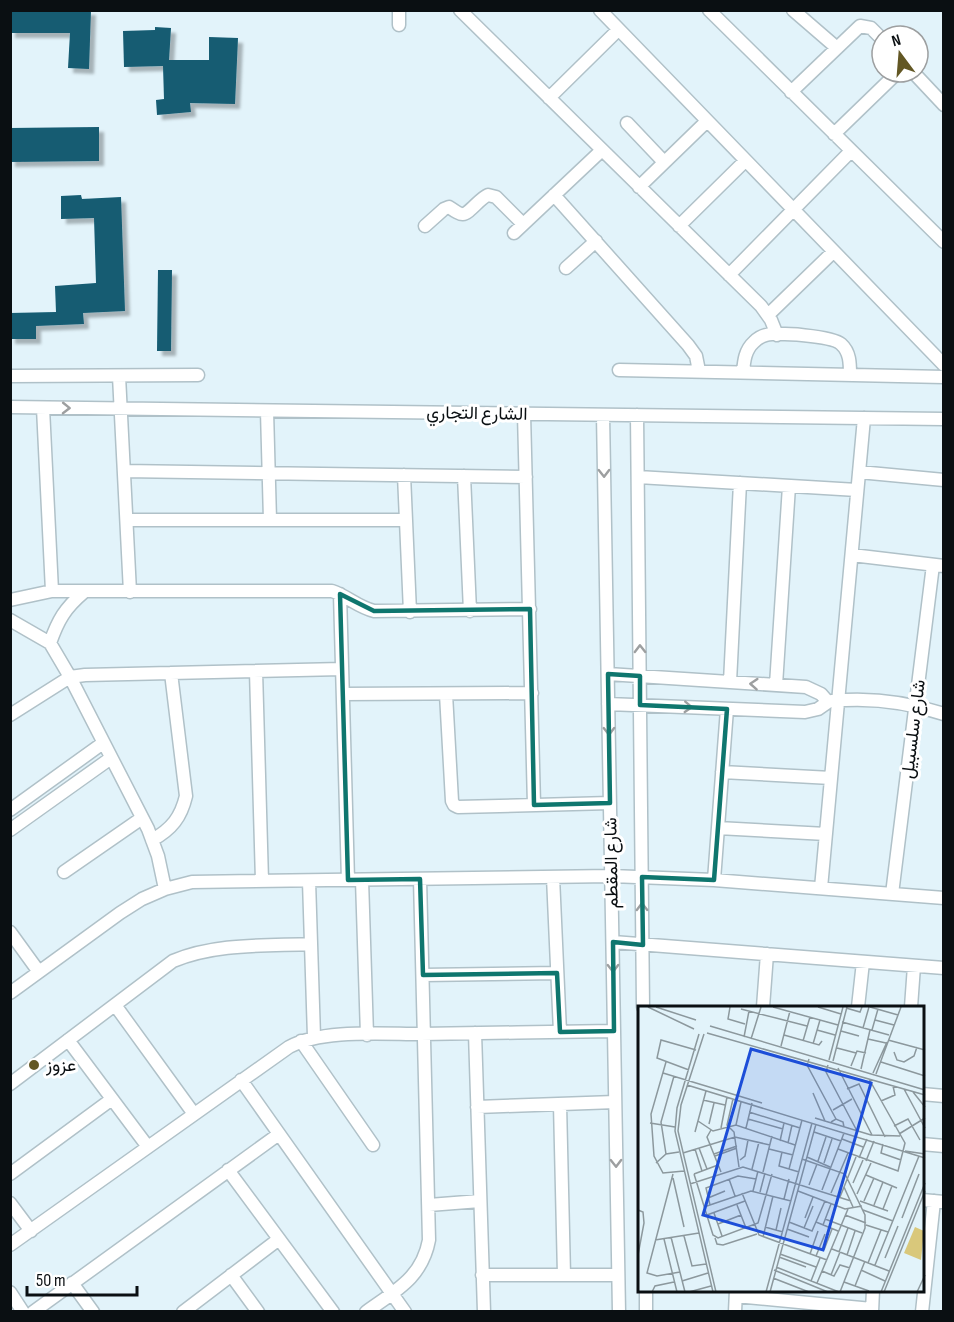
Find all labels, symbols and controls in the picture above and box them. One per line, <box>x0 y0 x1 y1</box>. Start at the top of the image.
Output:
north arrow <box>870 24 930 84</box>
text: N <box>890 31 903 51</box>
one-way arrow <box>61 402 70 414</box>
street label: الشارع التجاري <box>426 402 528 429</box>
one-way arrow <box>598 469 610 478</box>
one-way arrow <box>633 644 646 653</box>
one-way arrow <box>749 677 758 690</box>
street label: شارع سلسبيل <box>897 678 931 780</box>
one-way arrow <box>683 701 692 714</box>
one-way arrow <box>603 727 615 736</box>
street label: شارع المقطم <box>600 817 624 909</box>
one-way arrow <box>636 902 648 911</box>
one-way arrow <box>607 964 619 973</box>
inset map <box>638 1006 924 1292</box>
place label: عزوز <box>45 1055 76 1076</box>
marker: عزوز <box>27 1058 41 1072</box>
one-way arrow <box>610 1159 623 1168</box>
scale bar <box>27 1259 136 1297</box>
text: 50 m <box>36 1270 66 1291</box>

